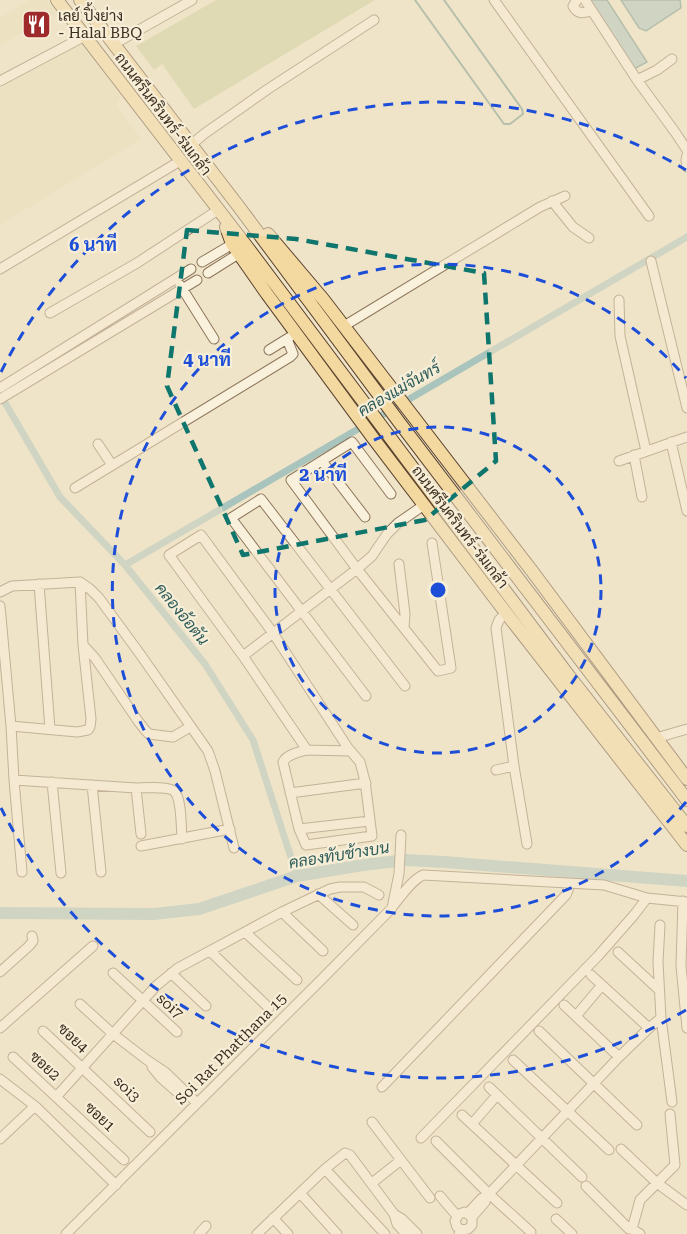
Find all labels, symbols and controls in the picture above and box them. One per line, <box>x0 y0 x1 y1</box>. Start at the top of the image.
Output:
place label: เลย์ ปิ้งย่าง - Halal BBQ <box>58 2 142 42</box>
restaurant icon: เลย์ ปิ้งย่าง - Halal BBQ <box>21 9 53 41</box>
street label: ถนนศรีนครินทร์-ร่มเกล้า <box>111 48 216 179</box>
text: 6 นาที <box>69 232 117 255</box>
text: 4 นาที <box>183 347 231 370</box>
water label: คลองแม่จันทร์ <box>353 354 445 420</box>
street label: ถนนศรีนครินทร์-ร่มเกล้า <box>408 461 513 592</box>
text: 2 นาที <box>299 462 347 485</box>
water label: คลองอ้อตัน <box>151 578 214 649</box>
centre of rings <box>428 580 448 600</box>
water label: คลองทับช้างบน <box>287 836 391 872</box>
street label: soi7 <box>153 989 187 1023</box>
street label: Soi Rat Phatthana 15 <box>172 990 290 1108</box>
street label: ซอย4 <box>54 1019 92 1057</box>
street label: ซอย2 <box>26 1047 64 1085</box>
street label: soi3 <box>110 1072 144 1106</box>
street label: ซอย1 <box>81 1098 119 1136</box>

